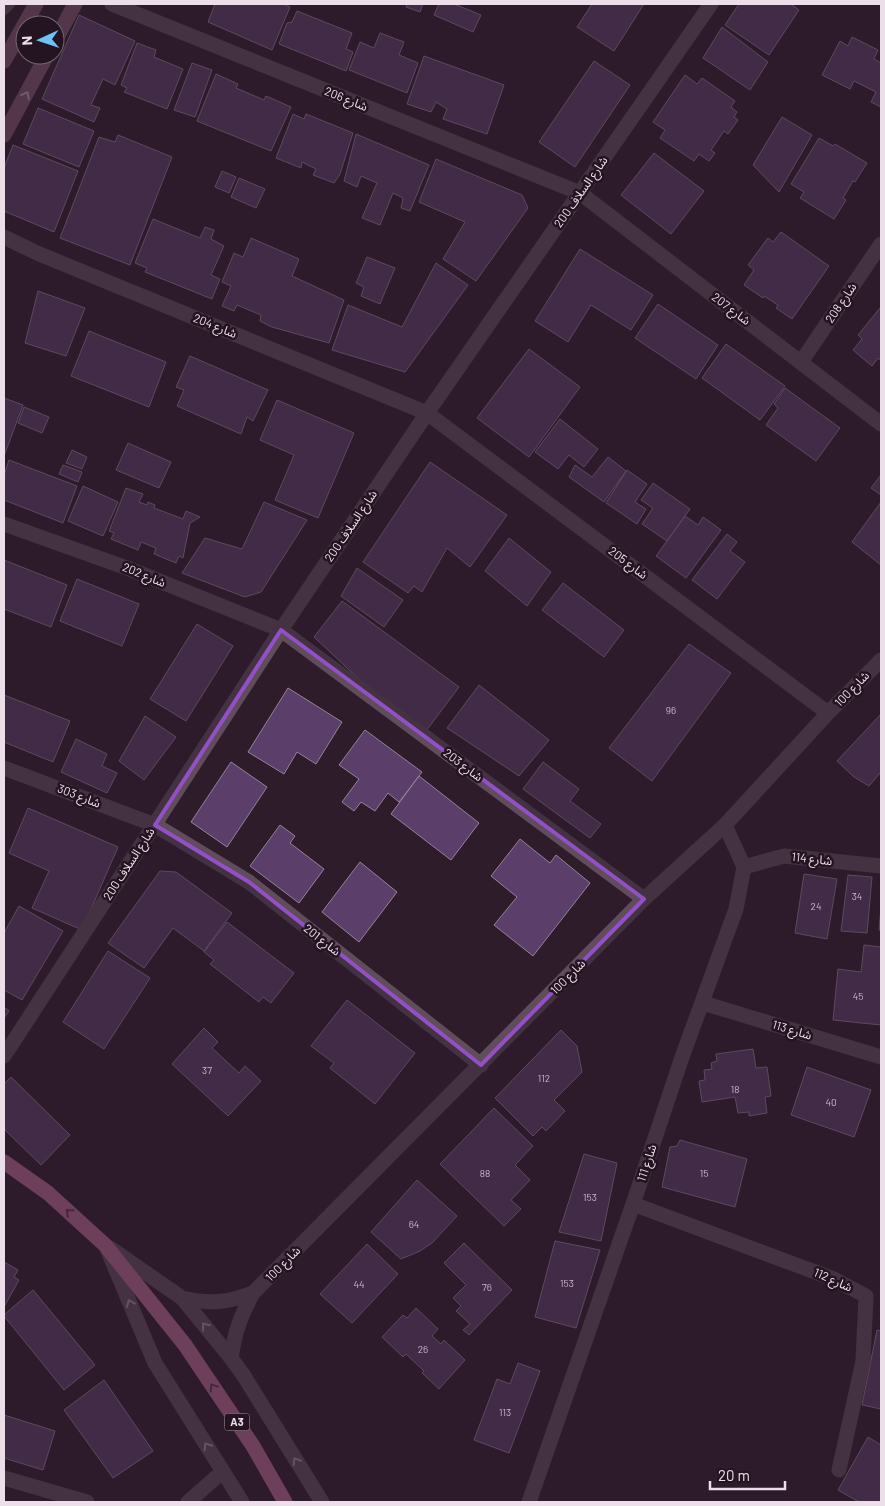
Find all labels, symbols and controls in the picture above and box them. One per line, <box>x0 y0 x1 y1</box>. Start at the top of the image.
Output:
north arrow <box>15 15 65 65</box>
text: N <box>18 36 35 46</box>
street label: شارع 206 <box>322 83 370 116</box>
one-way arrow <box>19 92 29 101</box>
street label: 200 شارع السلاف <box>551 153 612 231</box>
street label: شارع 208 <box>822 280 861 327</box>
street label: شارع 207 <box>708 289 754 330</box>
street label: شارع 204 <box>190 310 239 343</box>
street label: 200 شارع السلاف <box>321 487 382 566</box>
street label: شارع 205 <box>605 543 651 584</box>
street label: شارع 202 <box>120 559 168 592</box>
street label: شارع 100 <box>831 668 874 711</box>
house number: 96 <box>666 704 676 716</box>
street label: شارع 203 <box>440 745 486 786</box>
street label: شارع 303 <box>55 780 103 812</box>
street label: 200 شارع السلاف <box>100 825 159 904</box>
street label: شارع 114 <box>791 849 833 870</box>
house number: 34 <box>852 890 862 902</box>
house number: 24 <box>811 900 821 912</box>
street label: شارع 201 <box>300 920 344 960</box>
street label: شارع 100 <box>547 956 590 999</box>
house number: 45 <box>853 990 863 1002</box>
street label: شارع 113 <box>770 1016 814 1045</box>
house number: 37 <box>202 1064 212 1076</box>
house number: 112 <box>538 1072 550 1084</box>
house number: 18 <box>731 1083 739 1095</box>
house number: 40 <box>825 1096 837 1108</box>
street label: شارع 111 <box>633 1142 662 1184</box>
house number: 88 <box>480 1167 490 1179</box>
house number: 15 <box>700 1167 708 1179</box>
house number: 153 <box>583 1191 597 1203</box>
one-way arrow <box>66 1209 75 1218</box>
house number: 64 <box>409 1218 419 1230</box>
street label: شارع 100 <box>262 1243 305 1286</box>
street label: شارع 112 <box>811 1264 855 1296</box>
house number: 153 <box>560 1277 574 1289</box>
house number: 44 <box>353 1278 365 1290</box>
house number: 76 <box>482 1281 492 1293</box>
one-way arrow <box>125 1300 135 1308</box>
one-way arrow <box>202 1323 211 1332</box>
house number: 26 <box>418 1343 428 1355</box>
one-way arrow <box>210 1383 219 1392</box>
house number: 113 <box>499 1406 511 1418</box>
road number: A3 <box>224 1414 250 1430</box>
one-way arrow <box>203 1443 213 1452</box>
one-way arrow <box>293 1457 303 1466</box>
scale bar <box>710 1458 785 1490</box>
text: 20 m <box>718 1466 750 1484</box>

